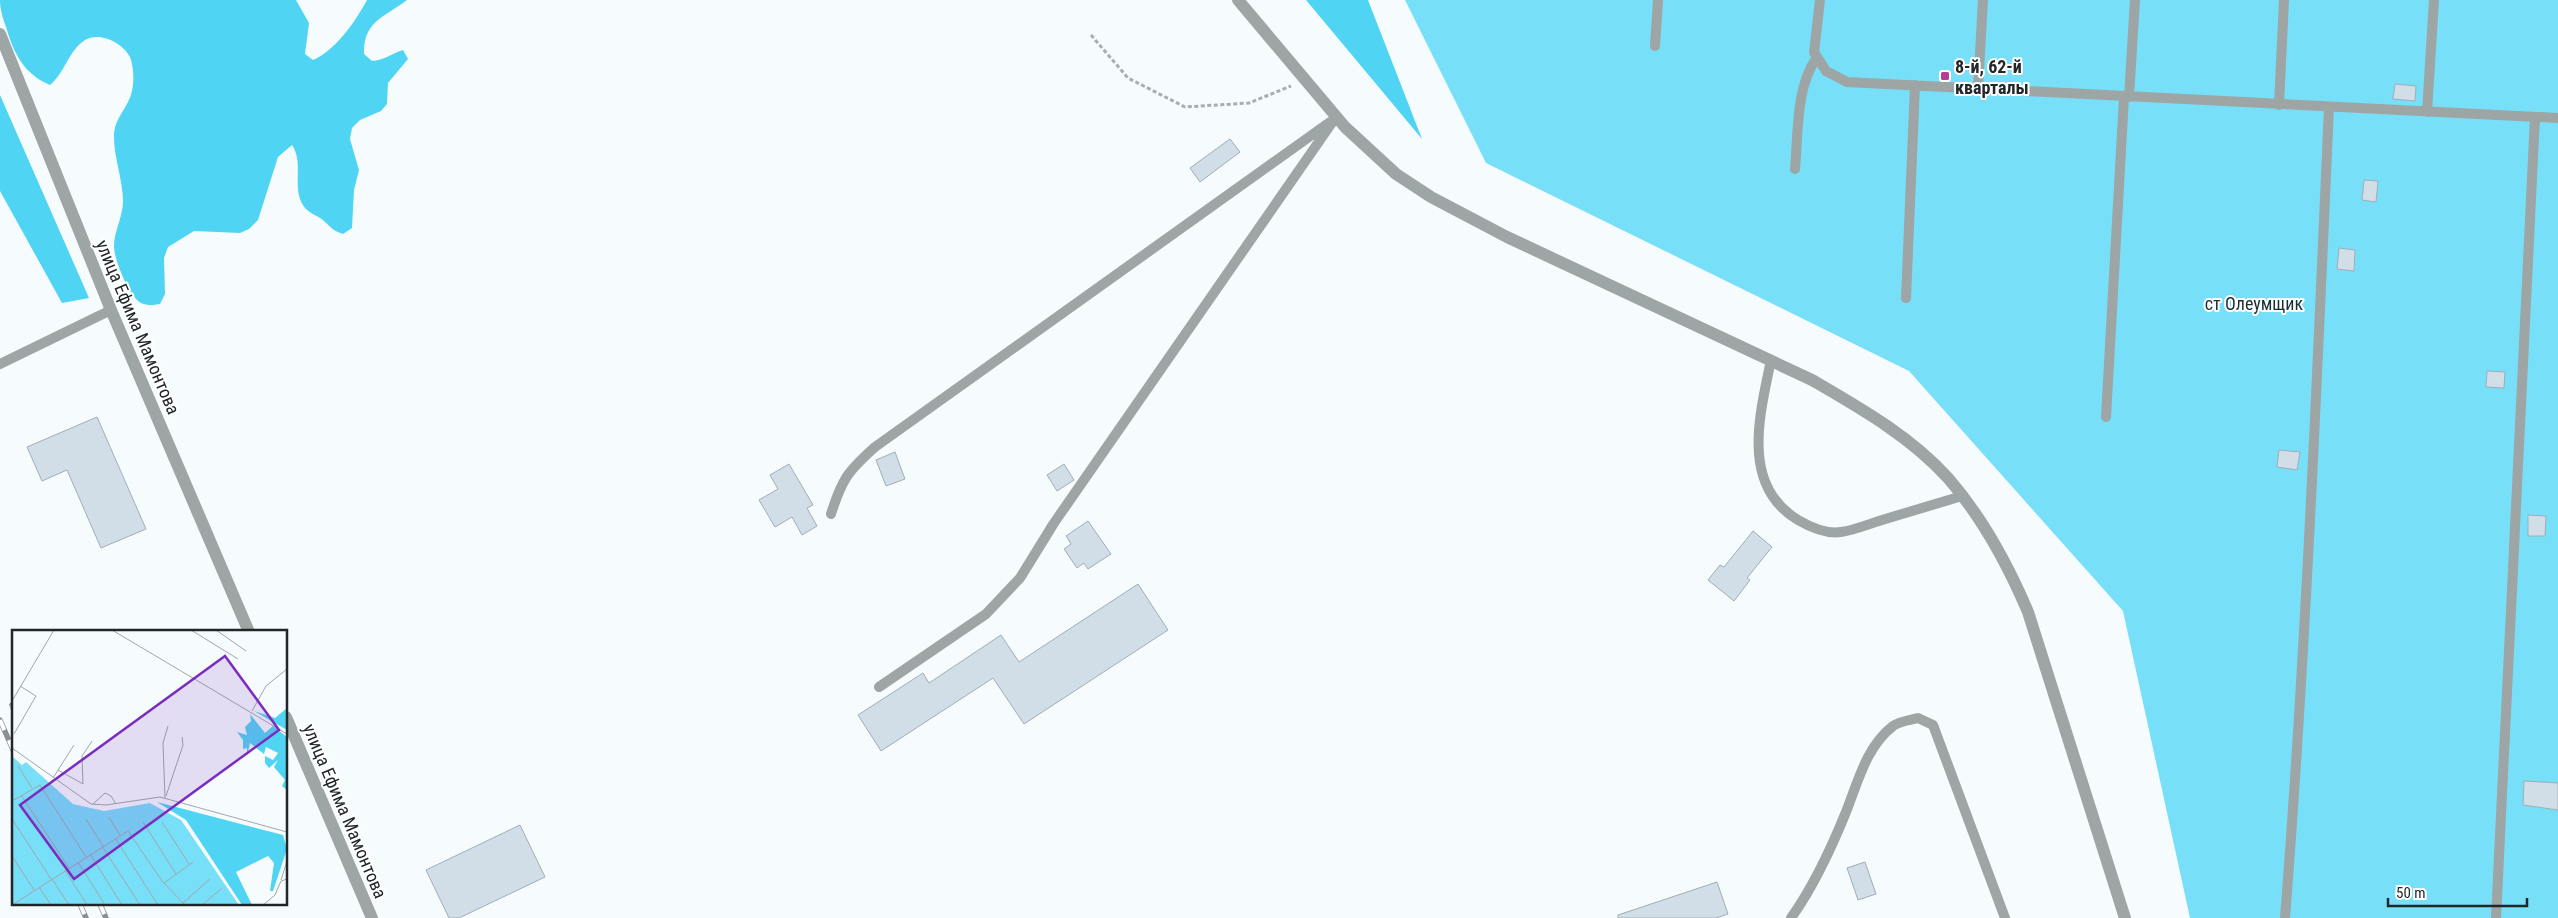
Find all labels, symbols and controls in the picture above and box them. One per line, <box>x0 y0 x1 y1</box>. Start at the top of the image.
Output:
place label: 8-й, 62-й кварталы <box>1955 56 2029 98</box>
marker: 8-й, 62-й кварталы <box>1939 70 1951 82</box>
street label: улица Ефима Мамонтова <box>92 237 184 417</box>
park label: ст Олеумщик <box>2205 293 2304 314</box>
inset map <box>12 630 288 906</box>
street label: улица Ефима Мамонтова <box>299 721 391 901</box>
scale bar <box>2388 876 2527 908</box>
text: 50 m <box>2396 884 2426 902</box>

